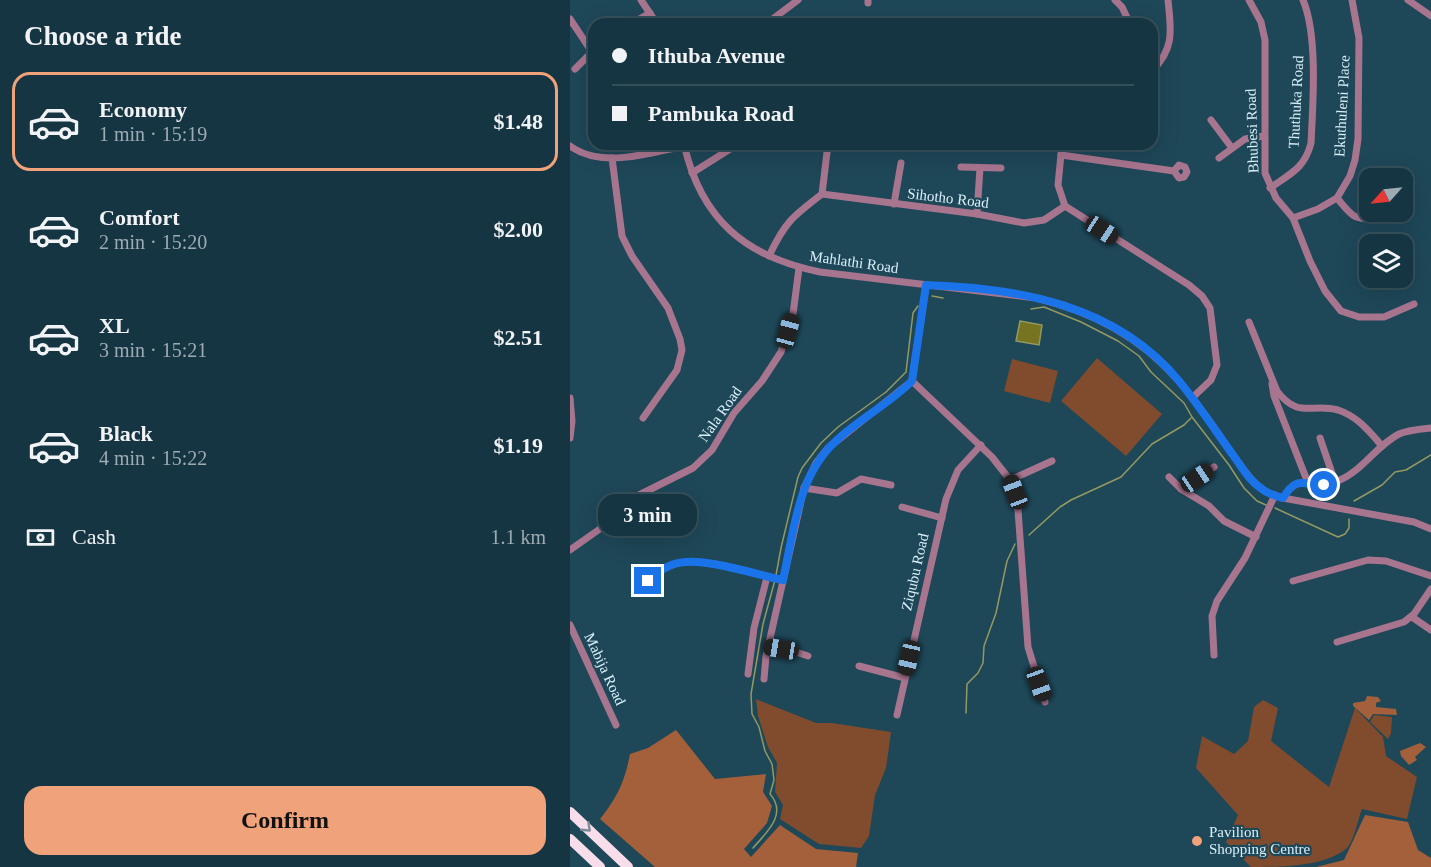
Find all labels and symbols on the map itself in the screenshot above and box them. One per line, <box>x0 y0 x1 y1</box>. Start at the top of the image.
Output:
street label: Ekuthuleni Place <box>1331 54 1353 157</box>
street label: Thuthuka Road <box>1286 55 1306 149</box>
street label: Bhubesi Road <box>1243 88 1261 174</box>
north arrow <box>1359 168 1413 222</box>
street label: Sihotho Road <box>906 185 990 211</box>
car <box>1082 213 1122 247</box>
street label: Mahlathi Road <box>809 248 900 276</box>
car <box>775 311 801 351</box>
street label: Nala Road <box>695 383 745 445</box>
car <box>1177 460 1217 496</box>
route start <box>1310 471 1337 498</box>
car <box>1000 472 1030 512</box>
callout: 3 min <box>598 494 698 536</box>
street label: Ziqubu Road <box>898 531 932 612</box>
route end <box>634 567 661 594</box>
street label: Mabija Road <box>581 630 629 708</box>
car <box>762 637 800 661</box>
car <box>896 638 922 678</box>
car <box>1024 664 1054 704</box>
one-way arrow <box>580 821 591 832</box>
place label: Pavilion Shopping Centre <box>1209 824 1311 857</box>
marker: Pavilion Shopping Centre <box>1190 834 1204 848</box>

